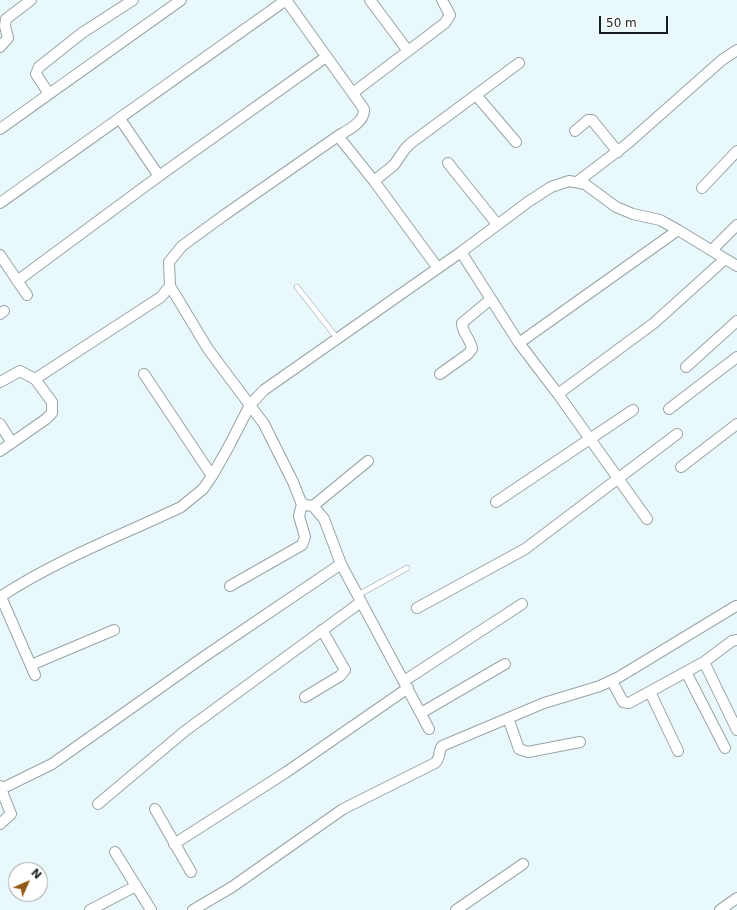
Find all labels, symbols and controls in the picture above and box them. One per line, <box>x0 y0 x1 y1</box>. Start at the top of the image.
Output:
scale bar <box>601 8 670 34</box>
text: 50 m <box>606 16 637 30</box>
north arrow <box>8 862 48 902</box>
text: N <box>28 866 44 882</box>

